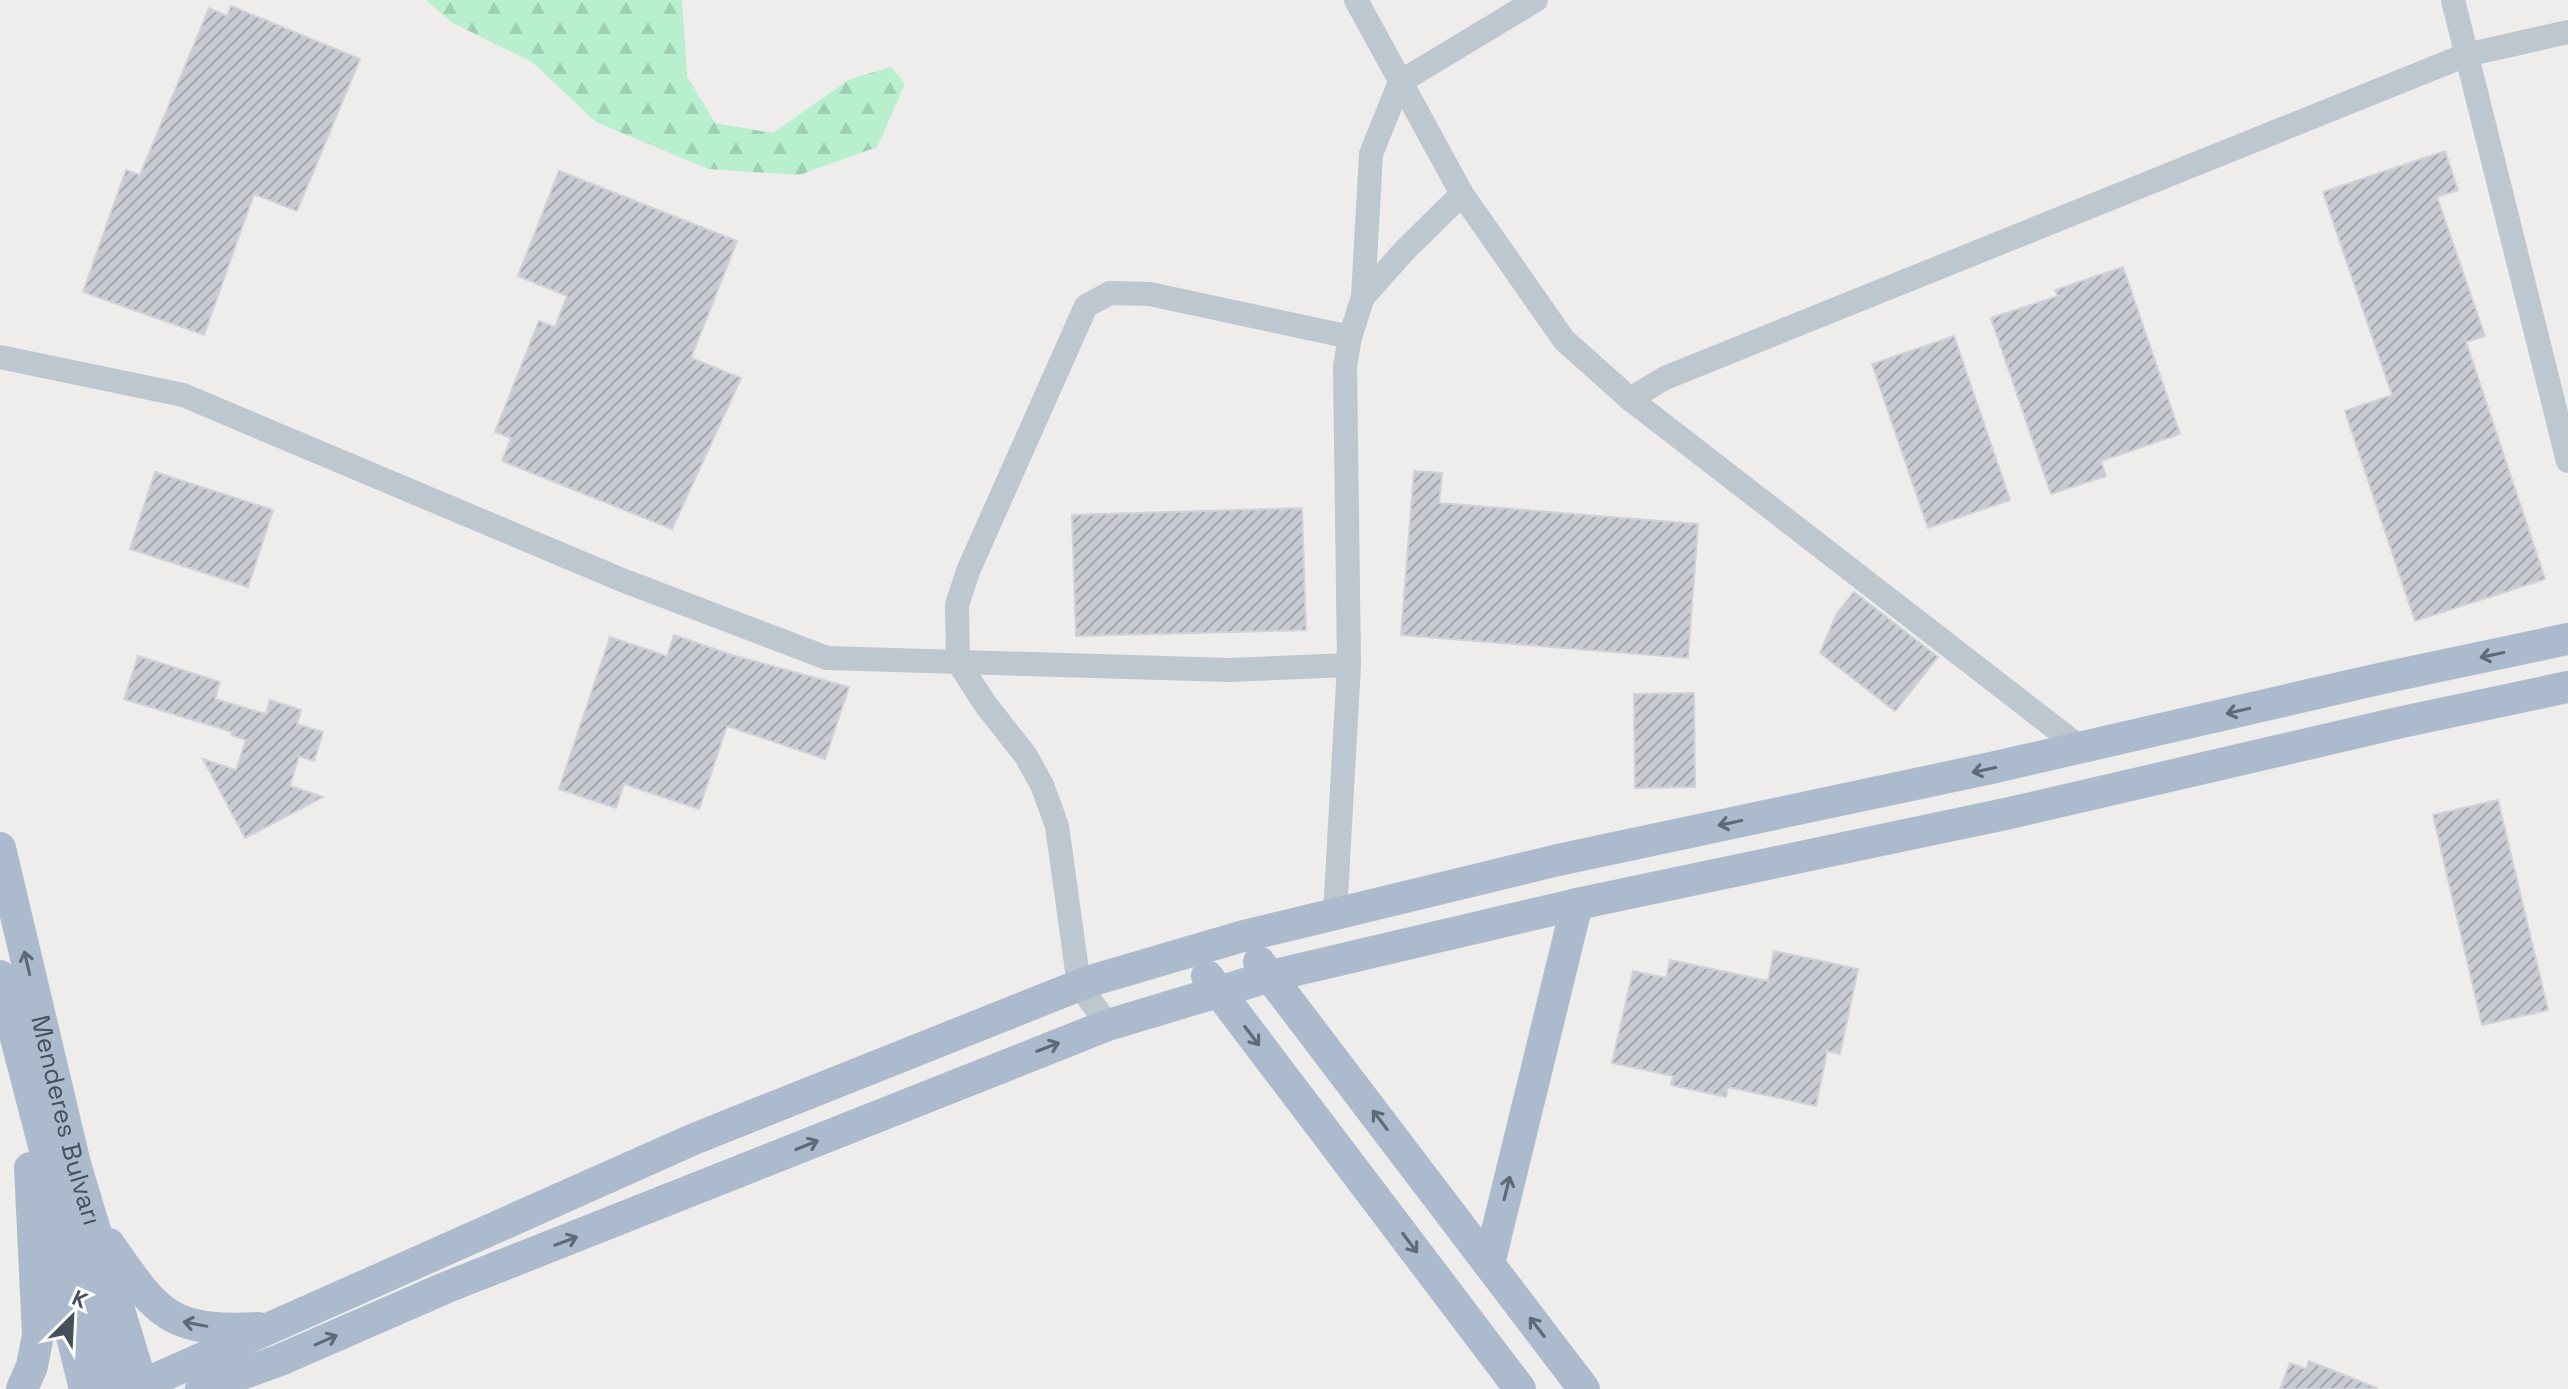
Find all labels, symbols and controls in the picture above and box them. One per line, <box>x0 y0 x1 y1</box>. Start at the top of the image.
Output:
one-way arrow <box>2479 648 2505 663</box>
one-way arrow <box>2225 705 2251 720</box>
one-way arrow <box>1972 763 1998 778</box>
one-way arrow <box>1718 817 1743 832</box>
one-way arrow <box>19 950 34 976</box>
street label: Menderes Bulvarı <box>23 1012 109 1229</box>
one-way arrow <box>1244 1025 1261 1046</box>
one-way arrow <box>1035 1039 1060 1053</box>
one-way arrow <box>1371 1110 1388 1131</box>
one-way arrow <box>794 1136 819 1151</box>
one-way arrow <box>1501 1175 1516 1201</box>
one-way arrow <box>553 1232 578 1247</box>
one-way arrow <box>1401 1232 1418 1253</box>
north arrow <box>32 1277 112 1357</box>
text: K <box>68 1283 92 1314</box>
one-way arrow <box>183 1316 209 1331</box>
one-way arrow <box>1529 1317 1546 1338</box>
one-way arrow <box>313 1332 337 1347</box>

